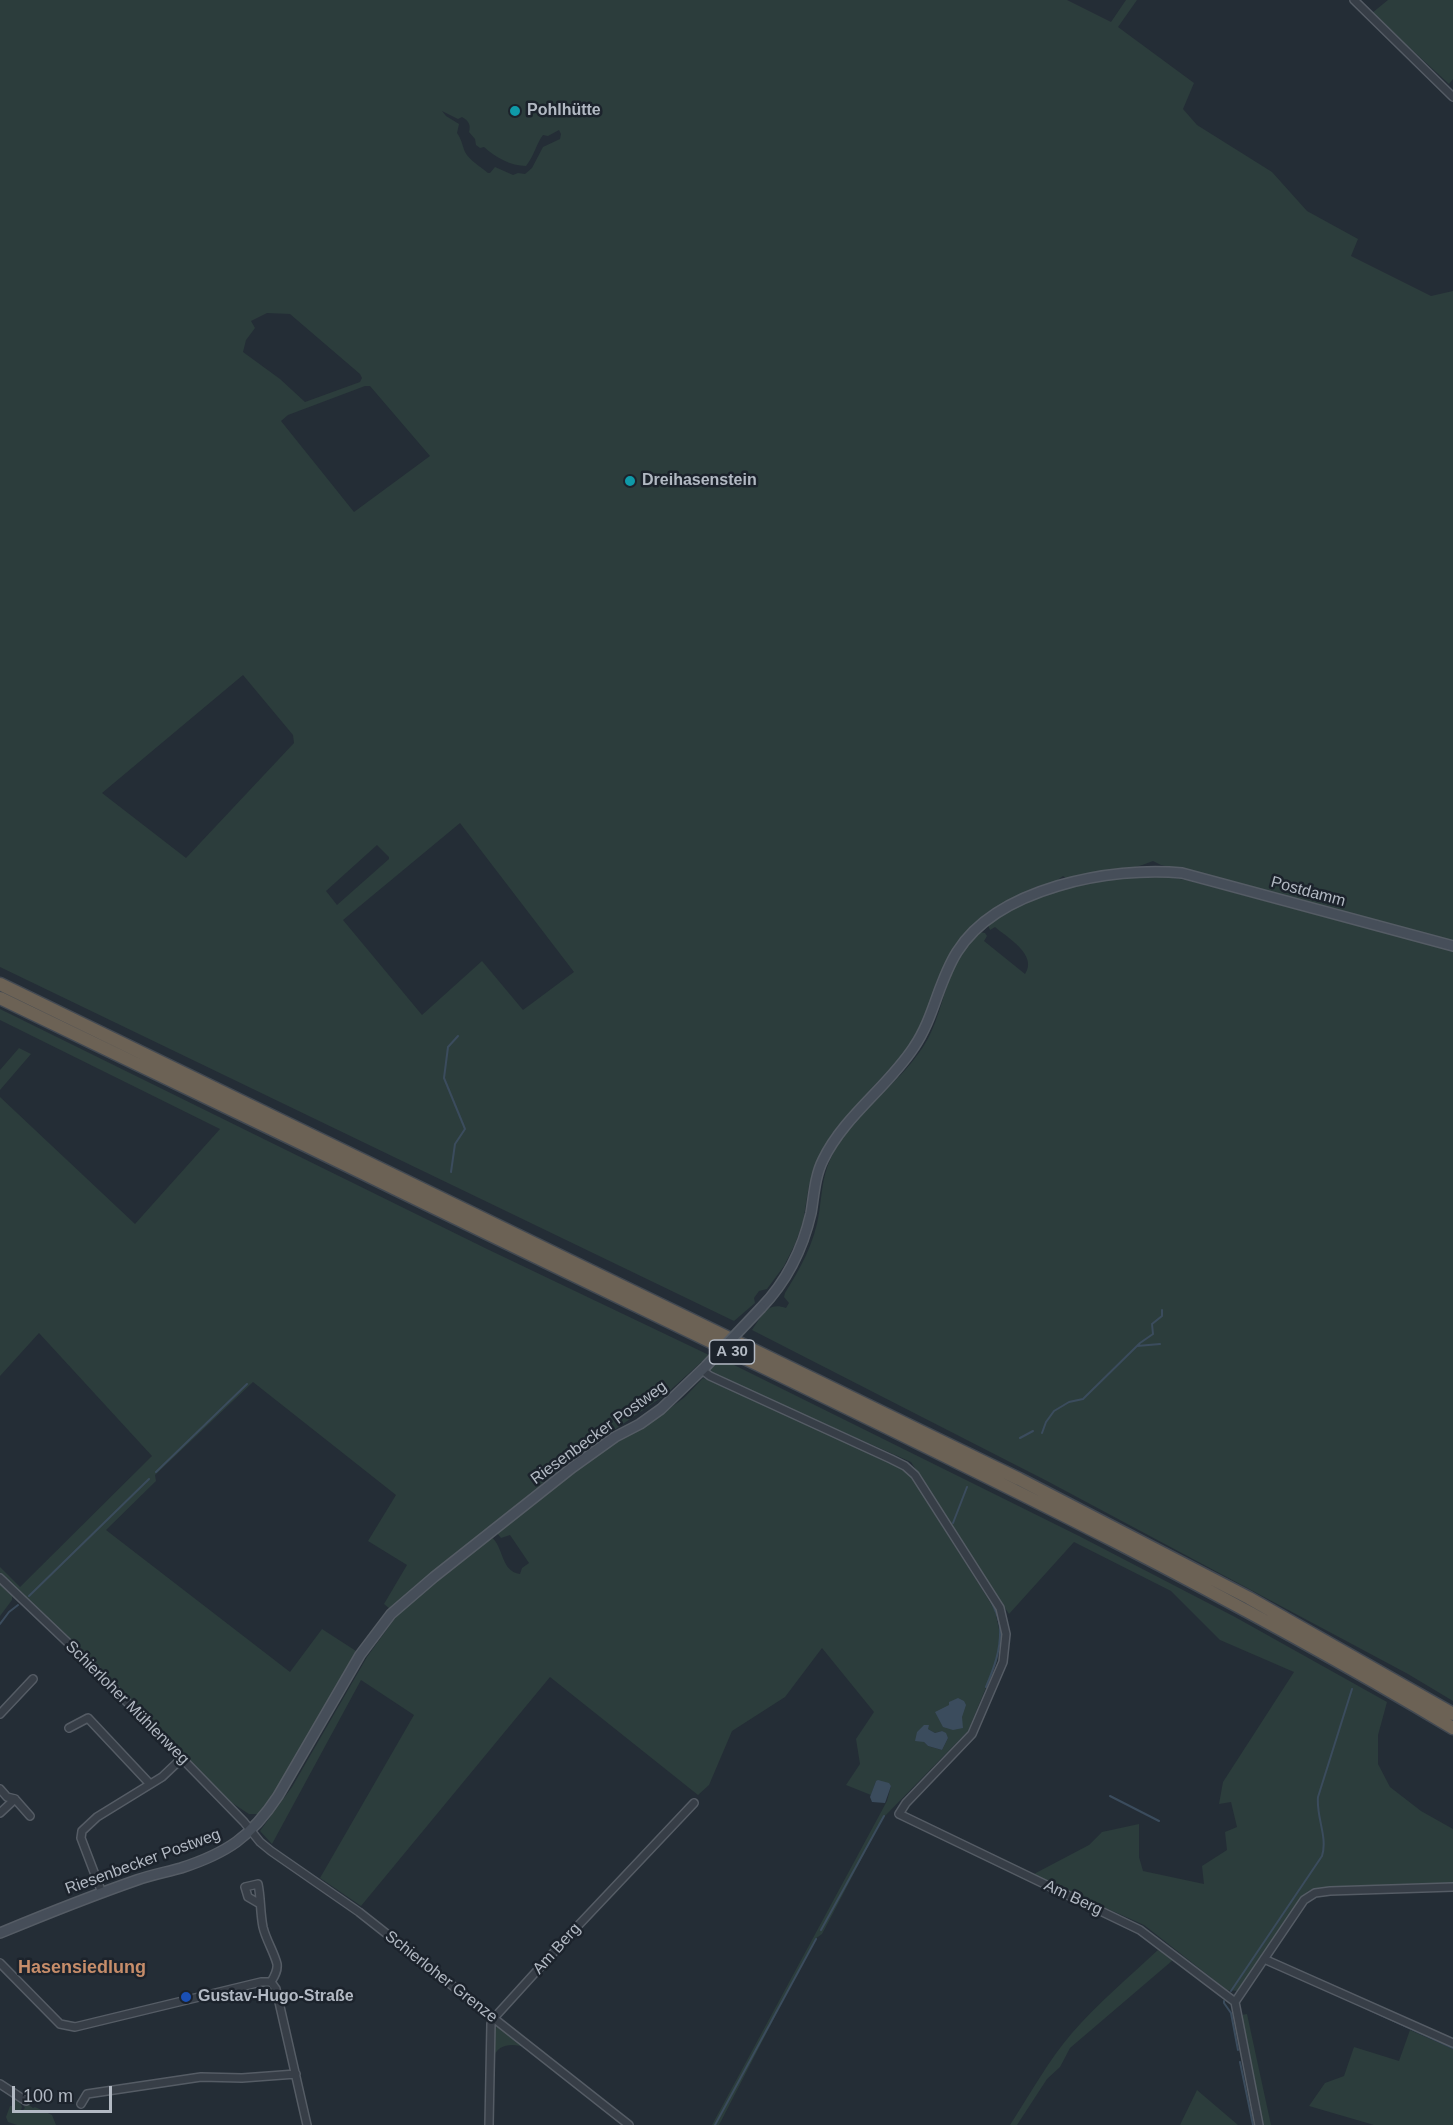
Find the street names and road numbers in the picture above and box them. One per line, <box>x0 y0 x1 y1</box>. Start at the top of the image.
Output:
street label: Postdamm <box>1269 873 1347 911</box>
road number: A 30 <box>710 1340 754 1364</box>
street label: Riesenbecker Postweg <box>527 1377 671 1489</box>
street label: Schierloher Mühlenweg <box>61 1637 193 1769</box>
street label: Riesenbecker Postweg <box>63 1825 223 1899</box>
street label: Am Berg <box>1041 1876 1105 1920</box>
street label: Am Berg <box>529 1919 585 1979</box>
street label: Schierloher Grenze <box>381 1927 501 2027</box>

